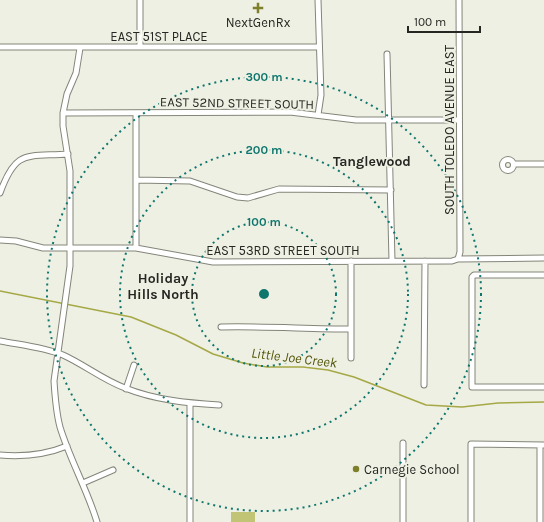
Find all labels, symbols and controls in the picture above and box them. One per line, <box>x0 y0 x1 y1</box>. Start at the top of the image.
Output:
marker: NextGenRx <box>253 3 263 13</box>
scale bar <box>408 8 480 34</box>
place label: NextGenRx <box>226 15 291 30</box>
text: 100 m <box>414 15 446 29</box>
street label: EAST 51ST PLACE <box>110 29 208 44</box>
street label: SOUTH TOLEDO AVENUE EAST <box>442 45 457 215</box>
text: 300 m <box>245 70 283 84</box>
street label: EAST 52ND STREET SOUTH <box>160 94 314 112</box>
text: 200 m <box>246 143 282 157</box>
district label: Tanglewood <box>333 153 411 170</box>
text: 100 m <box>247 215 281 229</box>
street label: EAST 53RD STREET SOUTH <box>206 243 360 258</box>
district label: Holiday Hills North <box>127 270 199 303</box>
centre of rings <box>257 287 271 301</box>
water label: Little Joe Creek <box>250 344 339 372</box>
place label: Carnegie School <box>364 462 460 477</box>
marker: Carnegie School <box>351 464 361 474</box>

